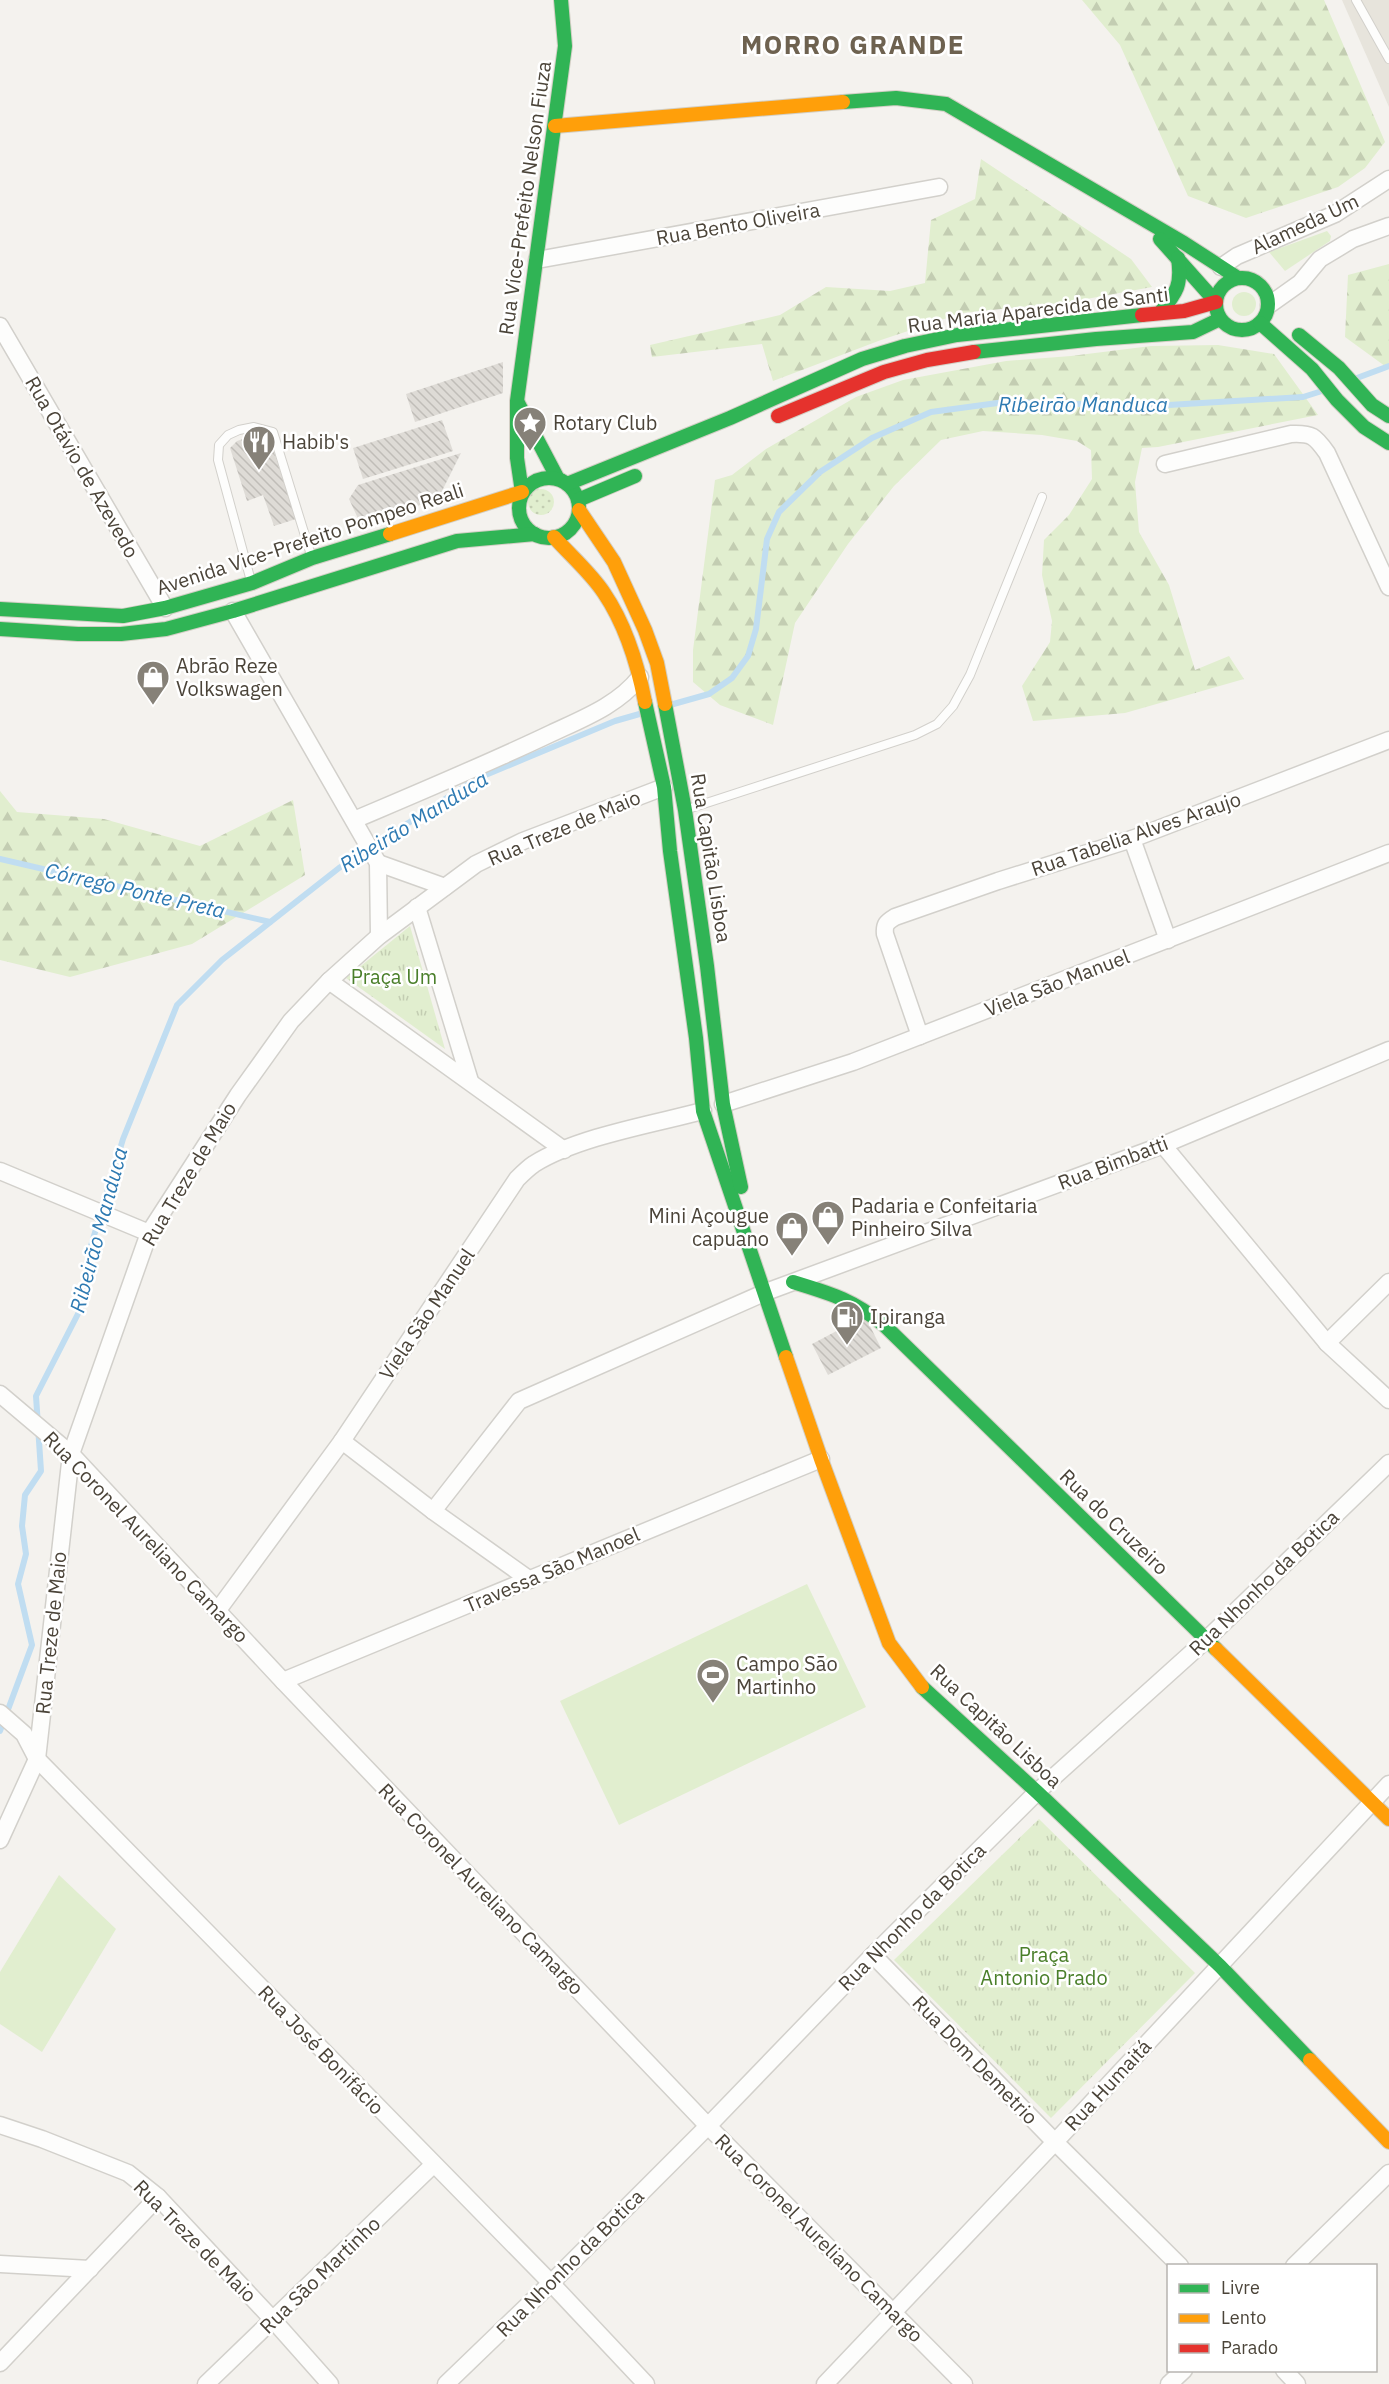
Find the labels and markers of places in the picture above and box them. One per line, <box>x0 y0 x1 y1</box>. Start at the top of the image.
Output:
place icon: Rotary Club <box>512 405 548 452</box>
place label: Rotary Club <box>553 409 657 436</box>
restaurant icon: Habib's <box>241 424 277 471</box>
place label: Habib's <box>282 428 349 455</box>
place label: Abrão Reze Volkswagen <box>176 652 283 702</box>
shop icon: Abrão Reze Volkswagen <box>135 659 171 706</box>
place label: Padaria e Confeitaria Pinheiro Silva <box>851 1192 1038 1242</box>
shop icon: Padaria e Confeitaria Pinheiro Silva <box>810 1199 846 1246</box>
place label: Mini Açougue capuano <box>649 1202 769 1252</box>
shop icon: Mini Açougue capuano <box>774 1210 810 1257</box>
fuel station icon: Ipiranga <box>829 1299 865 1346</box>
place label: Ipiranga <box>870 1303 945 1330</box>
place label: Campo São Martinho <box>736 1650 838 1700</box>
sports icon: Campo São Martinho <box>695 1657 731 1704</box>

